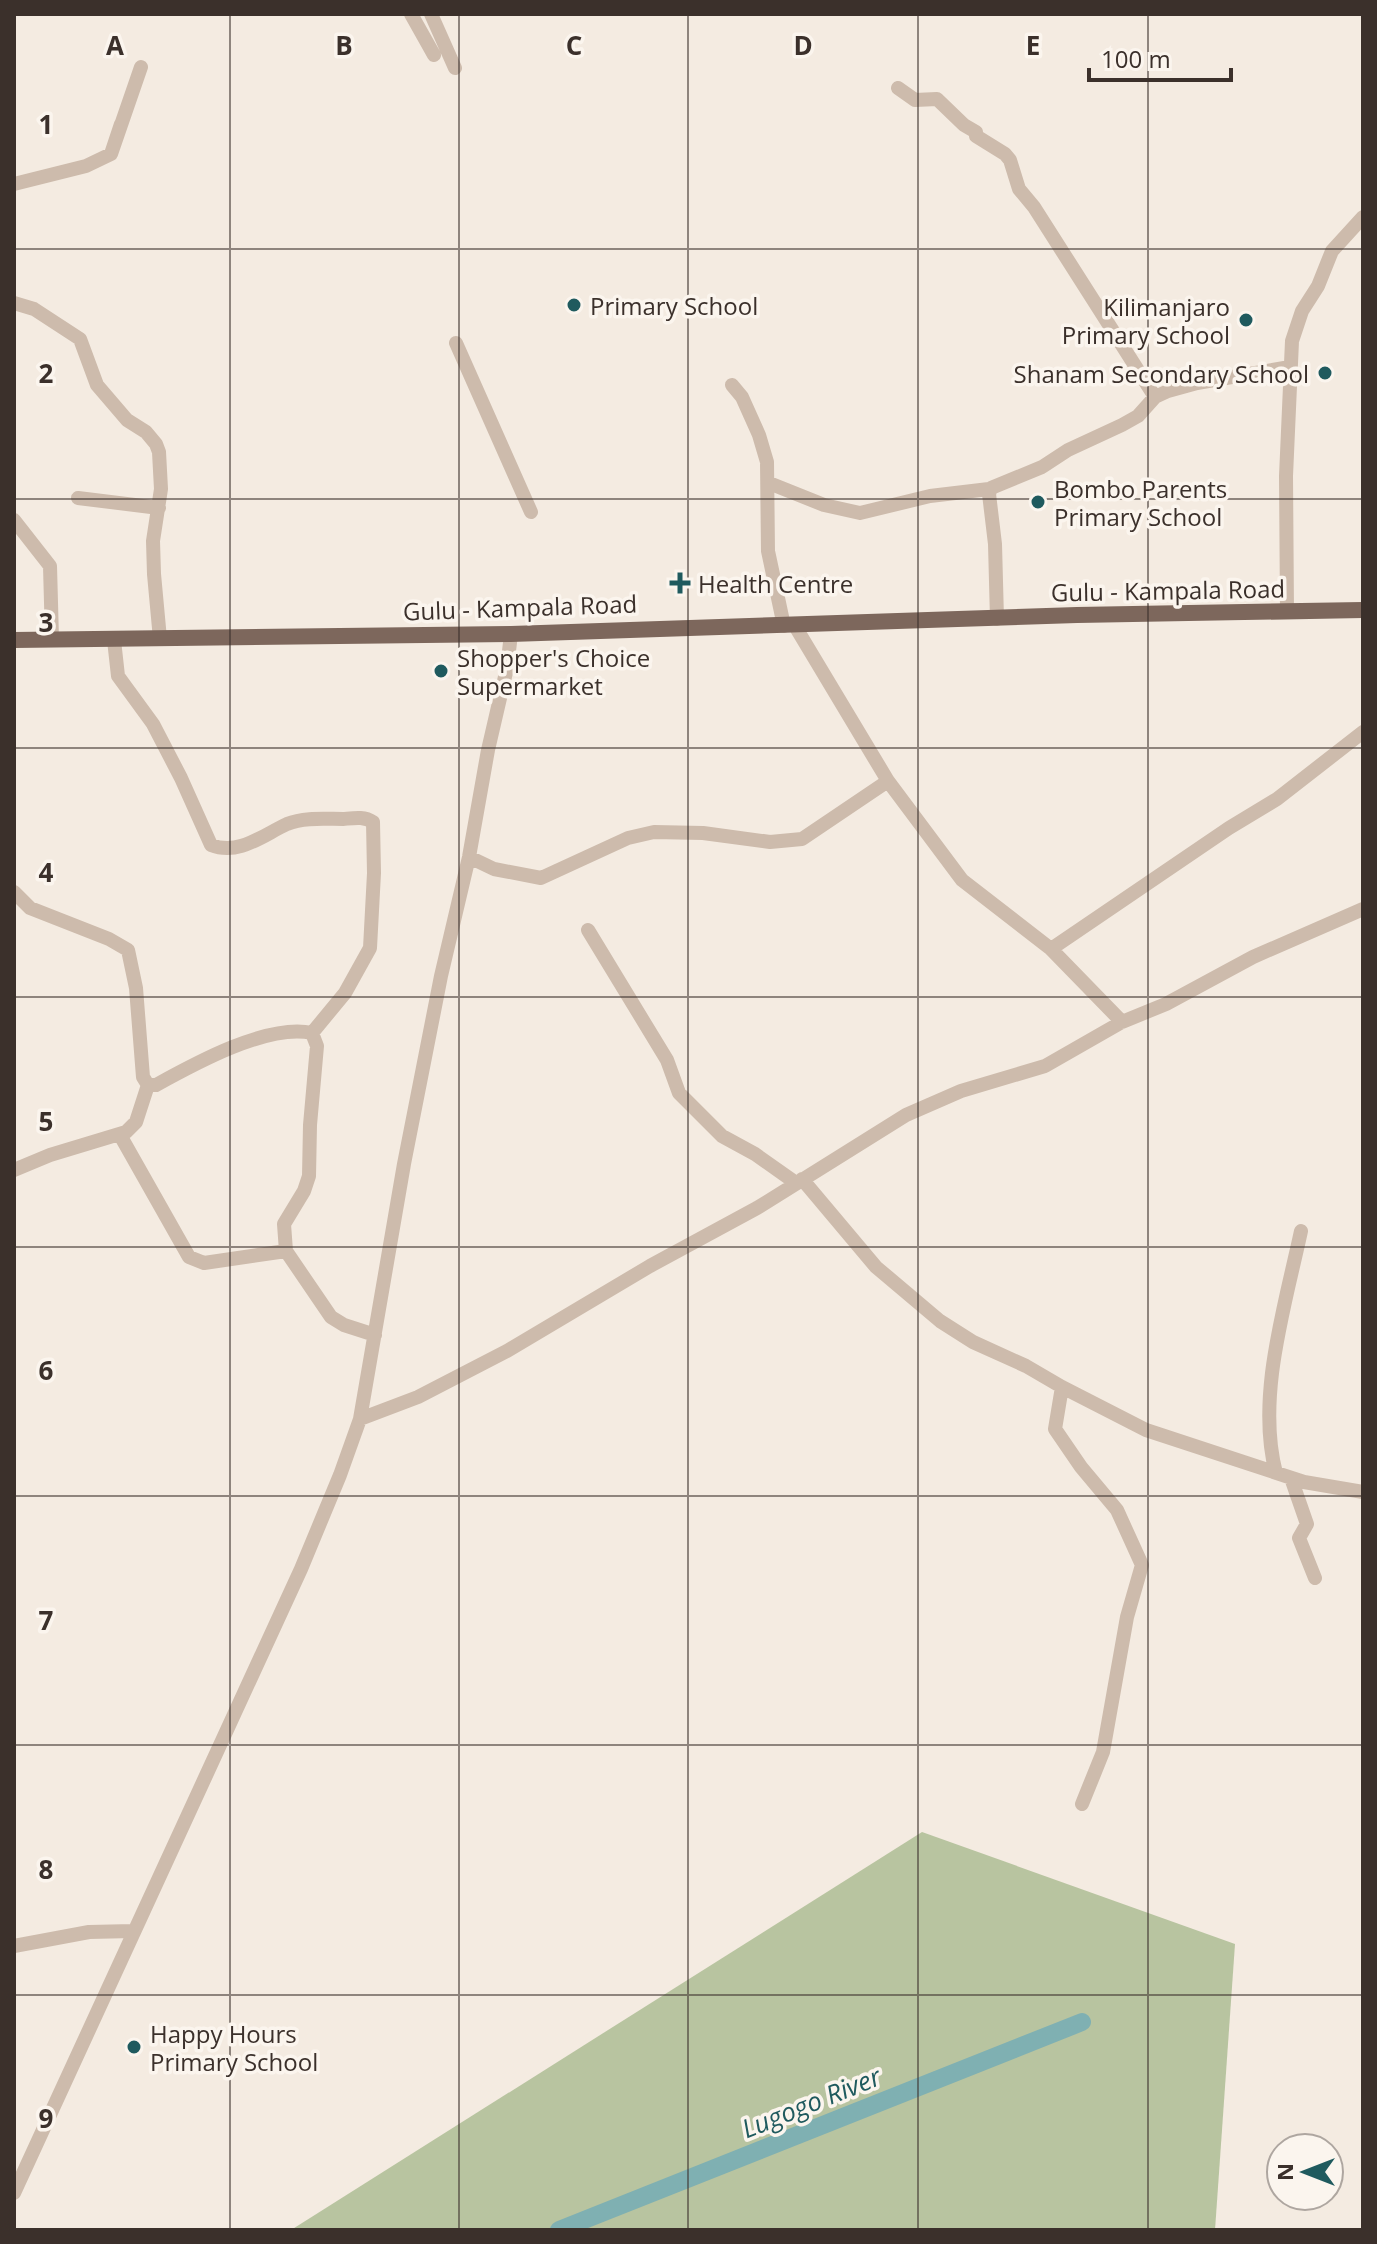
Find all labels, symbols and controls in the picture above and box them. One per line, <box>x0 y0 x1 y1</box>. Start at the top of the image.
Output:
text: A <box>106 27 124 63</box>
text: B <box>335 27 353 63</box>
text: C <box>566 27 582 63</box>
text: D <box>793 27 813 63</box>
text: E <box>1026 27 1040 63</box>
scale bar <box>1089 32 1231 82</box>
text: 100 m <box>1101 42 1171 75</box>
text: 1 <box>39 106 53 142</box>
place label: Primary School <box>590 289 758 322</box>
place label: Kilimanjaro Primary School <box>1062 290 1230 351</box>
marker: Primary School <box>565 296 583 314</box>
marker: Kilimanjaro Primary School <box>1237 311 1255 329</box>
text: 2 <box>39 355 54 391</box>
place label: Shanam Secondary School <box>1014 357 1309 390</box>
marker: Shanam Secondary School <box>1316 364 1334 382</box>
place label: Bombo Parents Primary School <box>1054 472 1227 533</box>
marker: Bombo Parents Primary School <box>1029 493 1047 511</box>
place label: Health Centre <box>698 567 853 600</box>
street label: Gulu - Kampala Road <box>1051 571 1285 609</box>
marker: Health Centre <box>669 572 691 594</box>
street label: Gulu - Kampala Road <box>402 586 638 628</box>
text: 3 <box>39 604 53 640</box>
place label: Shopper's Choice Supermarket <box>457 641 650 702</box>
marker: Shopper's Choice Supermarket <box>432 662 450 680</box>
text: 4 <box>39 854 54 890</box>
text: 5 <box>39 1103 53 1139</box>
text: 6 <box>39 1352 54 1388</box>
text: 7 <box>39 1602 54 1638</box>
text: 8 <box>39 1851 53 1887</box>
place label: Happy Hours Primary School <box>150 2017 318 2078</box>
marker: Happy Hours Primary School <box>125 2038 143 2056</box>
water label: Lugogo River <box>736 2057 888 2146</box>
text: 9 <box>39 2100 53 2136</box>
north arrow <box>1265 2132 1345 2212</box>
text: N <box>1269 2163 1299 2181</box>

